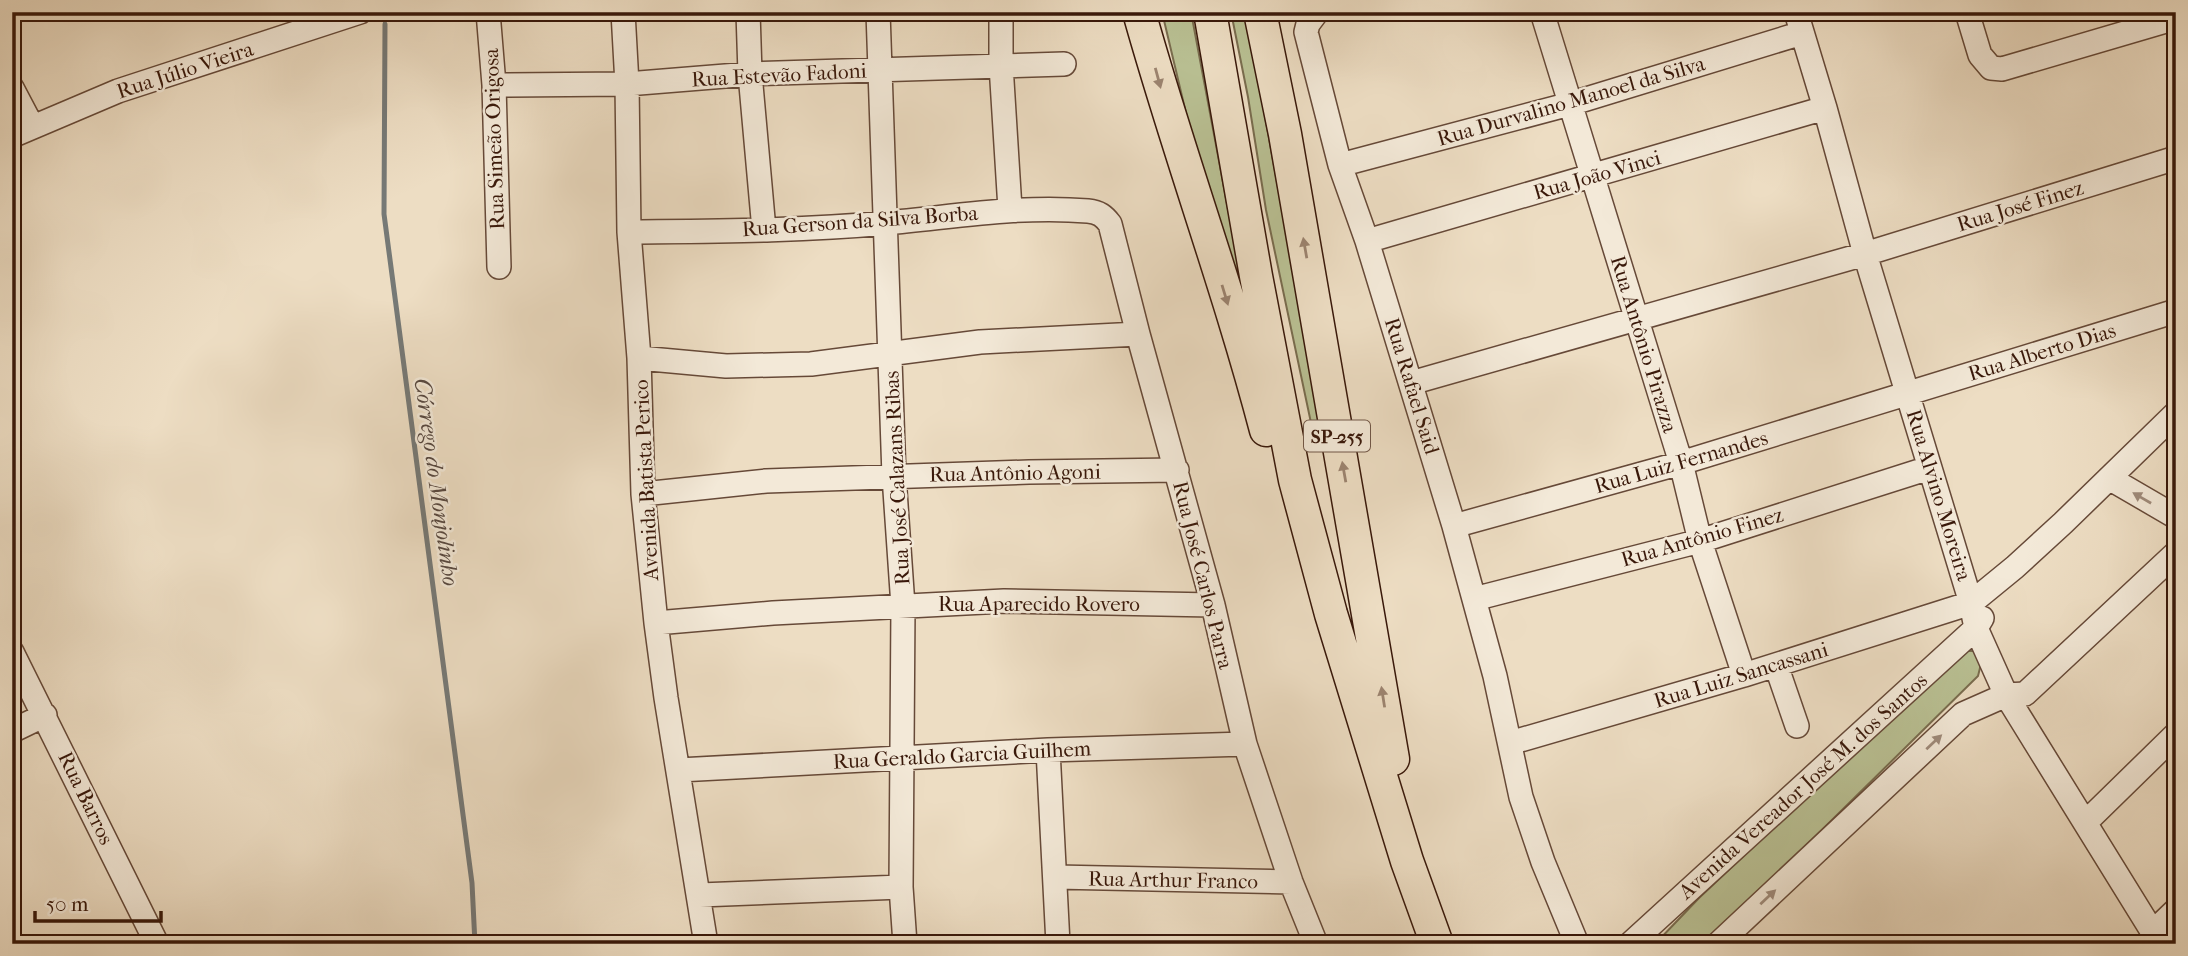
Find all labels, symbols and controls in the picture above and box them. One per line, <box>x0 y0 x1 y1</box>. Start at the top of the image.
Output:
street label: Rua Júlio Vieira <box>114 37 257 103</box>
street label: Rua Simeão Origosa <box>479 48 509 230</box>
street label: Rua Durvalino Manoel da Silva <box>1434 51 1708 151</box>
street label: Rua Estevão Fadoni <box>691 58 867 92</box>
one-way arrow <box>1153 68 1163 89</box>
street label: Rua João Vinci <box>1531 145 1663 205</box>
street label: Rua José Finez <box>1954 175 2086 237</box>
street label: Rua Gerson da Silva Borba <box>741 201 979 241</box>
one-way arrow <box>1299 237 1310 259</box>
street label: Rua Antônio Pirazza <box>1606 253 1682 436</box>
one-way arrow <box>1220 285 1231 306</box>
street label: Rua Rafael Said <box>1380 315 1444 458</box>
street label: Rua Alberto Dias <box>1965 318 2119 386</box>
street label: Rua José Calazans Ribas <box>879 370 915 586</box>
water label: Córrego do Monjolinho <box>409 376 464 588</box>
street label: Avenida Batista Perico <box>629 379 663 582</box>
street label: Rua Alvino Moreira <box>1902 407 1977 584</box>
road number: SP-255 <box>1304 420 1370 452</box>
street label: Rua Luiz Fernandes <box>1591 426 1771 498</box>
street label: Rua Antônio Agoni <box>929 460 1101 486</box>
one-way arrow <box>1338 461 1349 483</box>
street label: Rua José Carlos Parra <box>1168 479 1238 672</box>
one-way arrow <box>2133 491 2152 504</box>
street label: Rua Antônio Finez <box>1618 502 1786 572</box>
street label: Rua Aparecido Rovero <box>938 592 1140 616</box>
street label: Rua Luiz Sancassani <box>1651 637 1831 713</box>
street label: Avenida Vereador José M. dos Santos <box>1673 668 1932 905</box>
one-way arrow <box>1377 685 1388 707</box>
one-way arrow <box>1925 734 1942 750</box>
street label: Rua Geraldo Garcia Guilhem <box>832 736 1092 774</box>
street label: Rua Barros <box>53 748 119 849</box>
street label: Rua Arthur Franco <box>1088 867 1258 893</box>
scale bar <box>35 879 161 923</box>
one-way arrow <box>1759 890 1776 906</box>
text: 50 m <box>46 892 89 916</box>

